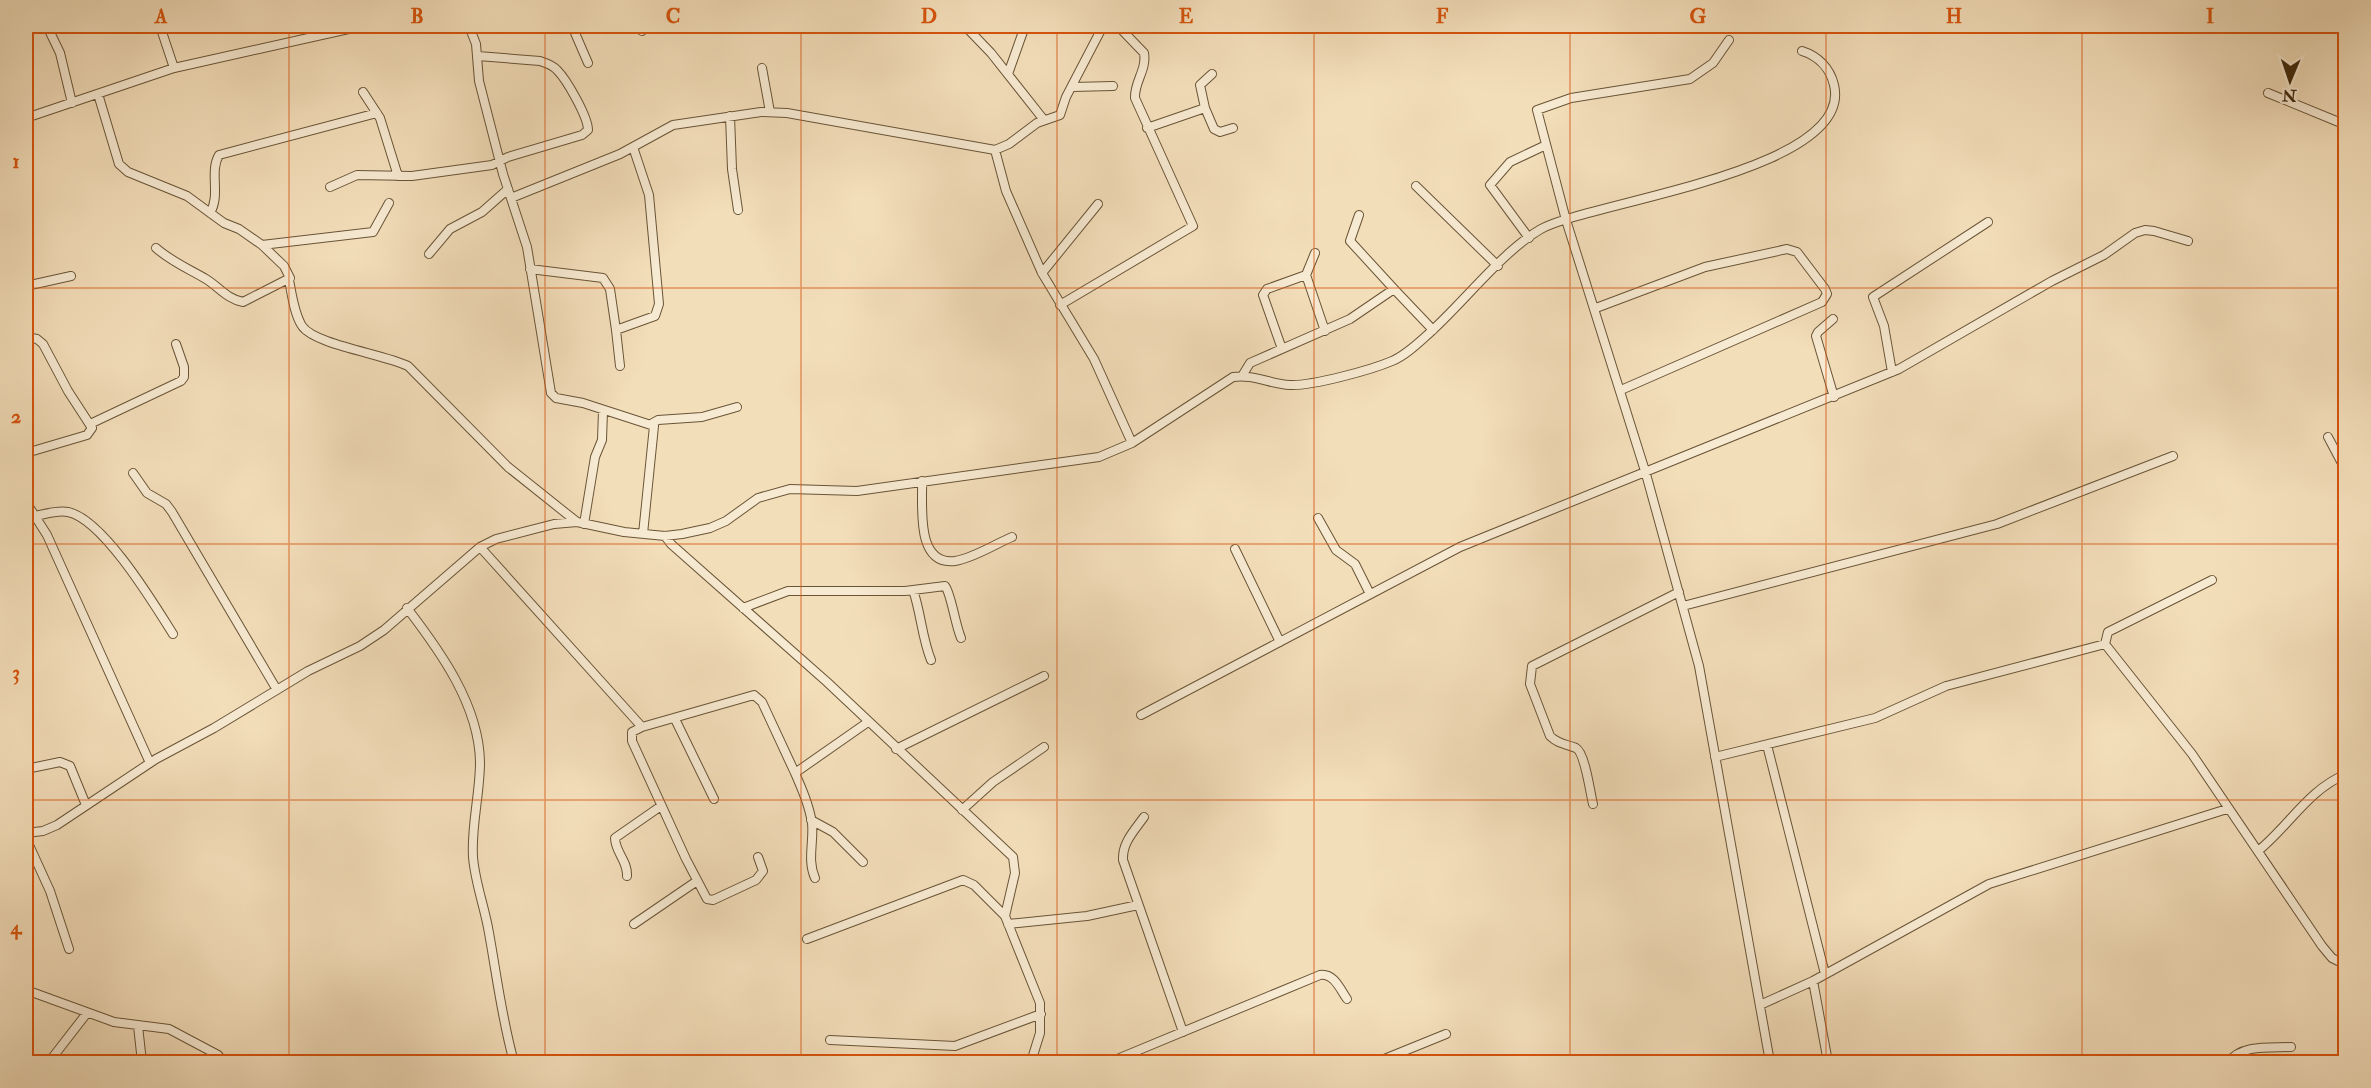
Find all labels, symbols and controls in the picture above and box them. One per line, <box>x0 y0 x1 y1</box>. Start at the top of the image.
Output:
text: A <box>154 4 168 29</box>
text: B <box>410 4 424 29</box>
text: C <box>666 4 680 29</box>
text: D <box>921 4 937 29</box>
text: E <box>1179 4 1194 29</box>
text: F <box>1436 4 1449 29</box>
text: G <box>1690 4 1707 29</box>
text: H <box>1946 4 1962 29</box>
text: I <box>2206 4 2214 29</box>
north arrow <box>2260 51 2320 111</box>
text: N <box>2281 85 2298 105</box>
text: 1 <box>12 149 20 174</box>
text: 2 <box>11 404 21 429</box>
text: 3 <box>12 660 20 685</box>
text: 4 <box>10 915 23 940</box>

